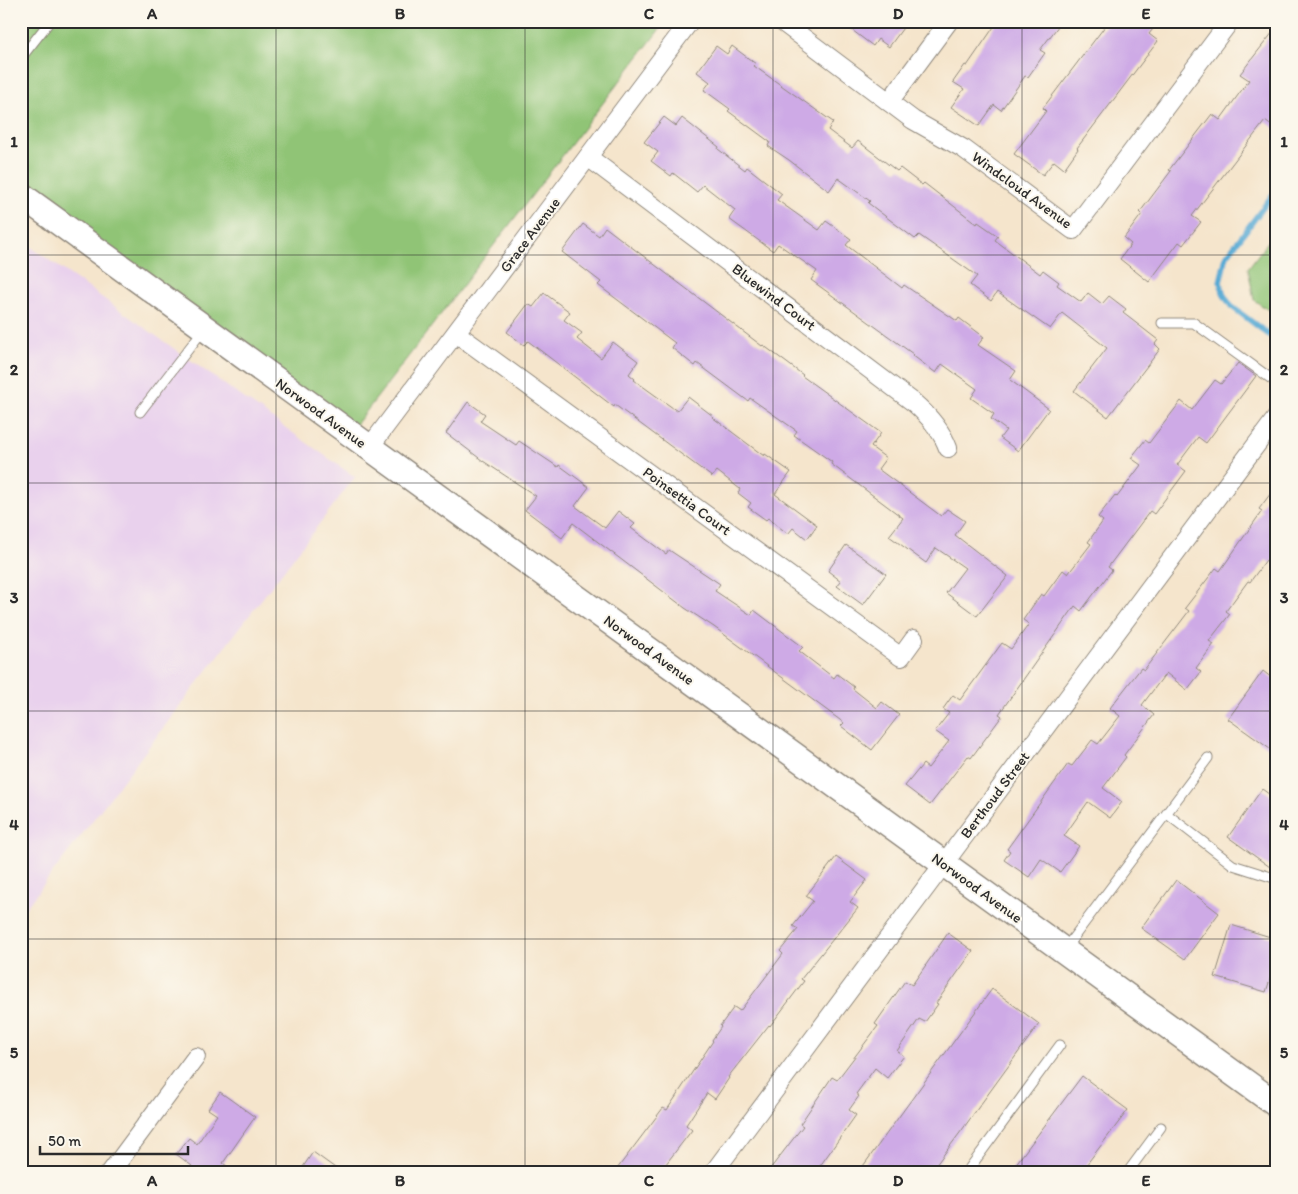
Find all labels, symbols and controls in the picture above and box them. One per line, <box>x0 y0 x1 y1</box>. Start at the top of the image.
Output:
text: A <box>146 4 158 23</box>
text: B <box>395 4 406 23</box>
text: C <box>644 4 655 23</box>
text: D <box>893 4 904 23</box>
text: E <box>1142 4 1151 23</box>
text: 1 <box>10 132 18 151</box>
text: 1 <box>1280 132 1288 151</box>
street label: Windcloud Avenue <box>968 148 1076 232</box>
street label: Grace Avenue <box>496 194 564 276</box>
street label: Bluewind Court <box>729 260 820 335</box>
text: 2 <box>10 360 19 379</box>
text: 2 <box>1280 360 1289 379</box>
street label: Norwood Avenue <box>272 374 370 452</box>
street label: Poinsettia Court <box>639 463 735 539</box>
text: 3 <box>10 588 19 607</box>
text: 3 <box>1280 588 1289 607</box>
street label: Norwood Avenue <box>600 611 698 689</box>
street label: Berthoud Street <box>957 748 1034 842</box>
text: 4 <box>9 815 19 834</box>
text: 4 <box>1279 815 1289 834</box>
street label: Norwood Avenue <box>928 849 1026 927</box>
text: 5 <box>10 1043 19 1062</box>
text: 5 <box>1280 1043 1289 1062</box>
scale bar <box>40 1124 188 1156</box>
text: 50 m <box>48 1132 81 1150</box>
text: A <box>146 1171 158 1190</box>
text: B <box>395 1171 406 1190</box>
text: C <box>644 1171 655 1190</box>
text: D <box>893 1171 904 1190</box>
text: E <box>1142 1171 1151 1190</box>

